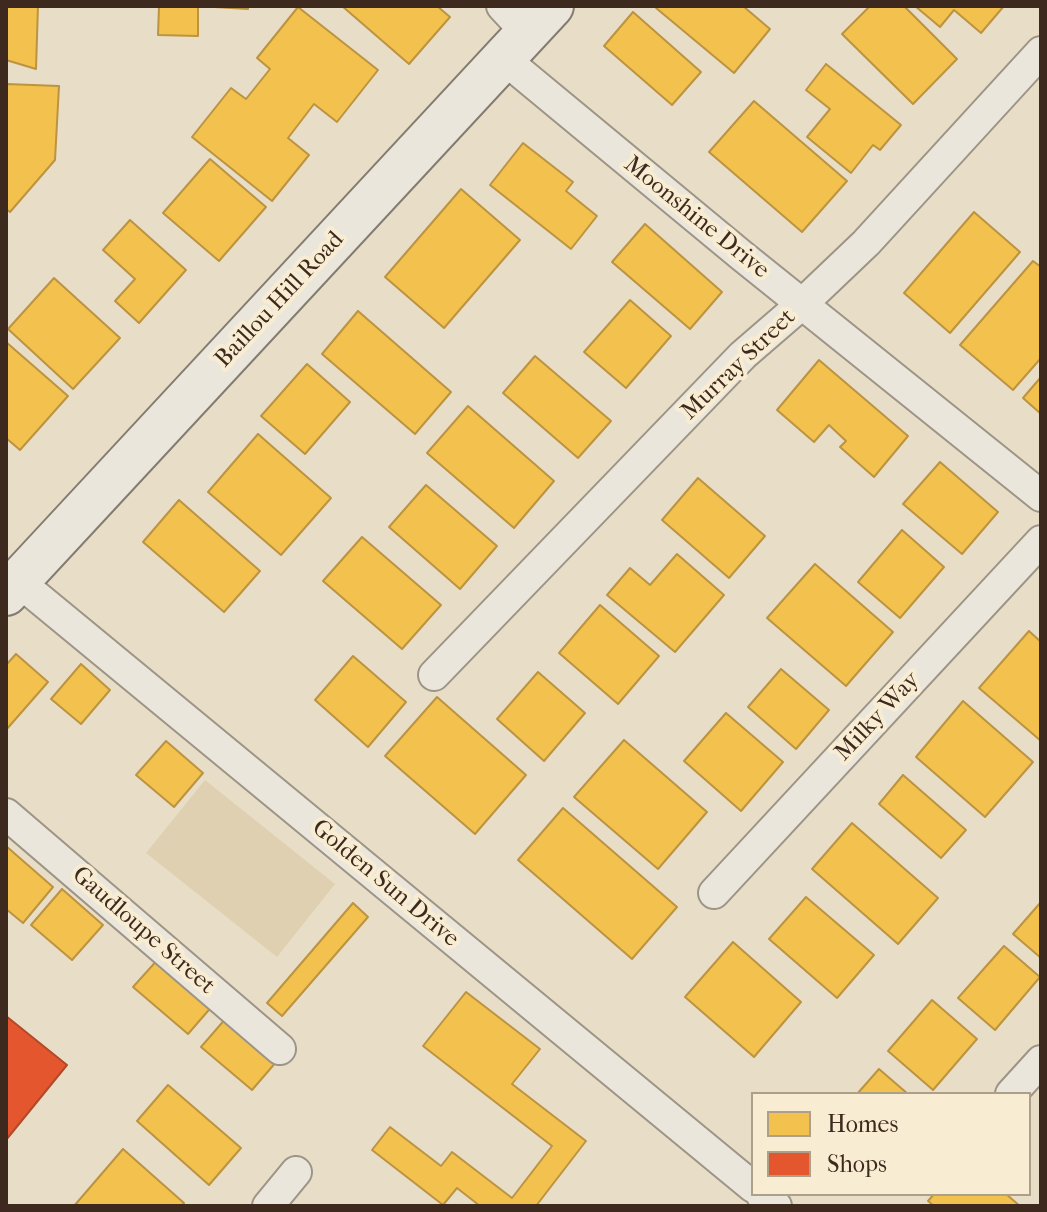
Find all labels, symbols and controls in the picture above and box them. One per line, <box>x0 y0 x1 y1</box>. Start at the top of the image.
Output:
street label: Moonshine Drive <box>618 151 774 285</box>
street label: Baillou Hill Road <box>210 226 350 374</box>
street label: Murray Street <box>676 303 802 427</box>
street label: Milky Way <box>829 666 927 768</box>
street label: Golden Sun Drive <box>306 814 464 954</box>
street label: Gaudloupe Street <box>66 861 220 1001</box>
legend <box>751 1092 1031 1196</box>
text: Homes <box>827 1110 898 1138</box>
text: Shops <box>827 1150 887 1178</box>

